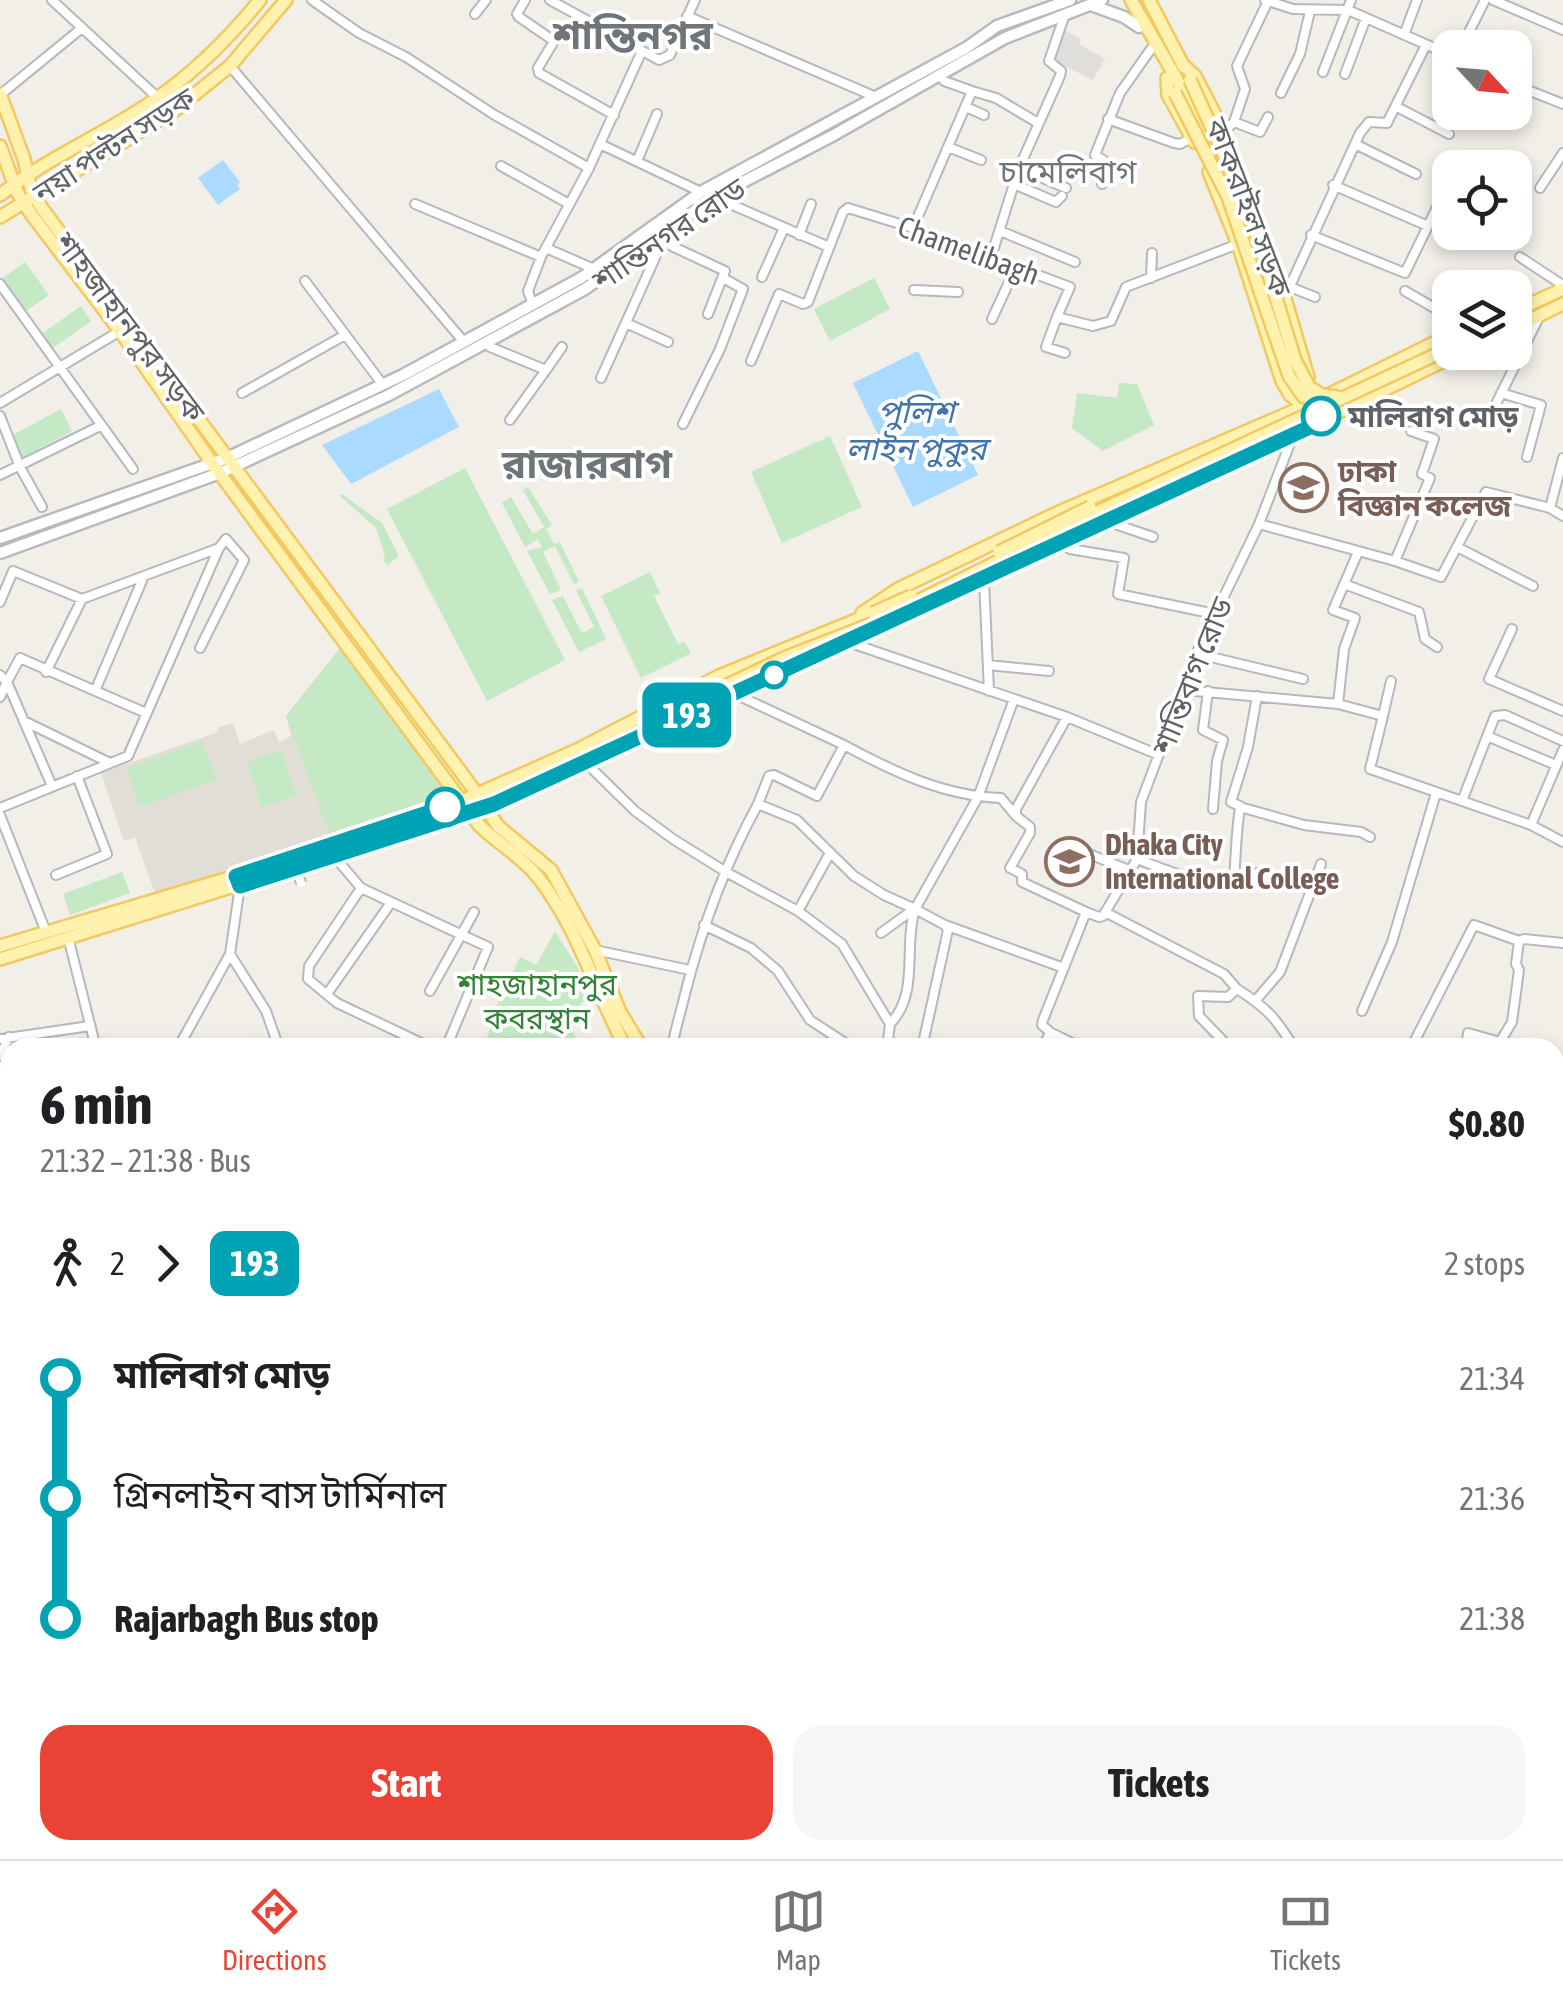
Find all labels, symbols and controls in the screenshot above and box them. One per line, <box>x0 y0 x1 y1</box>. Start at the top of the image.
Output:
district label: শান্তিনগর <box>552 12 714 57</box>
north arrow <box>1432 30 1532 130</box>
map controls <box>1432 30 1532 370</box>
street label: নয়া পল্টন সড়ক <box>26 80 202 210</box>
street label: কাকরাইল সড়ক <box>1199 112 1299 302</box>
button: locate <box>1432 150 1532 250</box>
district label: চামেলিবাগ <box>998 153 1137 190</box>
street label: শান্তিনগর রোড <box>585 170 752 298</box>
street label: Chamelibagh <box>894 209 1044 291</box>
street label: শাহজাহানপুর সড়ক <box>46 225 213 430</box>
button: layers <box>1432 270 1532 370</box>
water label: পুলিশ লাইন পুকুর <box>846 393 992 468</box>
marker: মালিবাগ মোড় <box>1302 397 1340 435</box>
place label: মালিবাগ মোড় <box>1347 399 1519 433</box>
district label: রাজারবাগ <box>501 441 672 486</box>
place label: ঢাকা বিজ্ঞান কলেজ <box>1337 454 1512 522</box>
school or university icon: ঢাকা বিজ্ঞান কলেজ <box>1277 462 1329 514</box>
street label: শান্তিবাগ রোড <box>1145 592 1239 760</box>
unlabelled marker <box>761 662 787 688</box>
line badge: 193 <box>630 682 744 748</box>
text: 193 <box>662 695 712 735</box>
unlabelled marker <box>426 788 464 826</box>
place label: Dhaka City International College <box>1105 827 1339 895</box>
school or university icon: Dhaka City International College <box>1044 835 1096 887</box>
park label: শাহজাহানপুর কবরস্থান <box>456 967 618 1035</box>
text: 6 min <box>40 1073 152 1136</box>
text: $0.80 <box>1449 1102 1525 1145</box>
text: 21:32 – 21:38 · Bus <box>40 1142 251 1179</box>
icon: walk <box>40 1236 95 1291</box>
icon: forward <box>140 1236 195 1291</box>
text: 193 <box>230 1243 279 1283</box>
text: 2 <box>110 1245 125 1282</box>
text: 2 stops <box>1444 1245 1525 1282</box>
text: মালিবাগ মোড় <box>114 1353 330 1396</box>
text: 21:34 <box>1459 1360 1525 1397</box>
text: গ্রিনলাইন বাস টার্মিনাল <box>114 1473 446 1516</box>
text: 21:36 <box>1459 1480 1525 1517</box>
text: Rajarbagh Bus stop <box>114 1597 379 1640</box>
text: 21:38 <box>1459 1600 1525 1637</box>
button: Start <box>40 1725 773 1840</box>
button: Tickets <box>793 1725 1525 1840</box>
tab: Directions <box>222 1884 327 1976</box>
tab: Map <box>771 1884 826 1976</box>
tab: Tickets <box>1270 1884 1341 1976</box>

